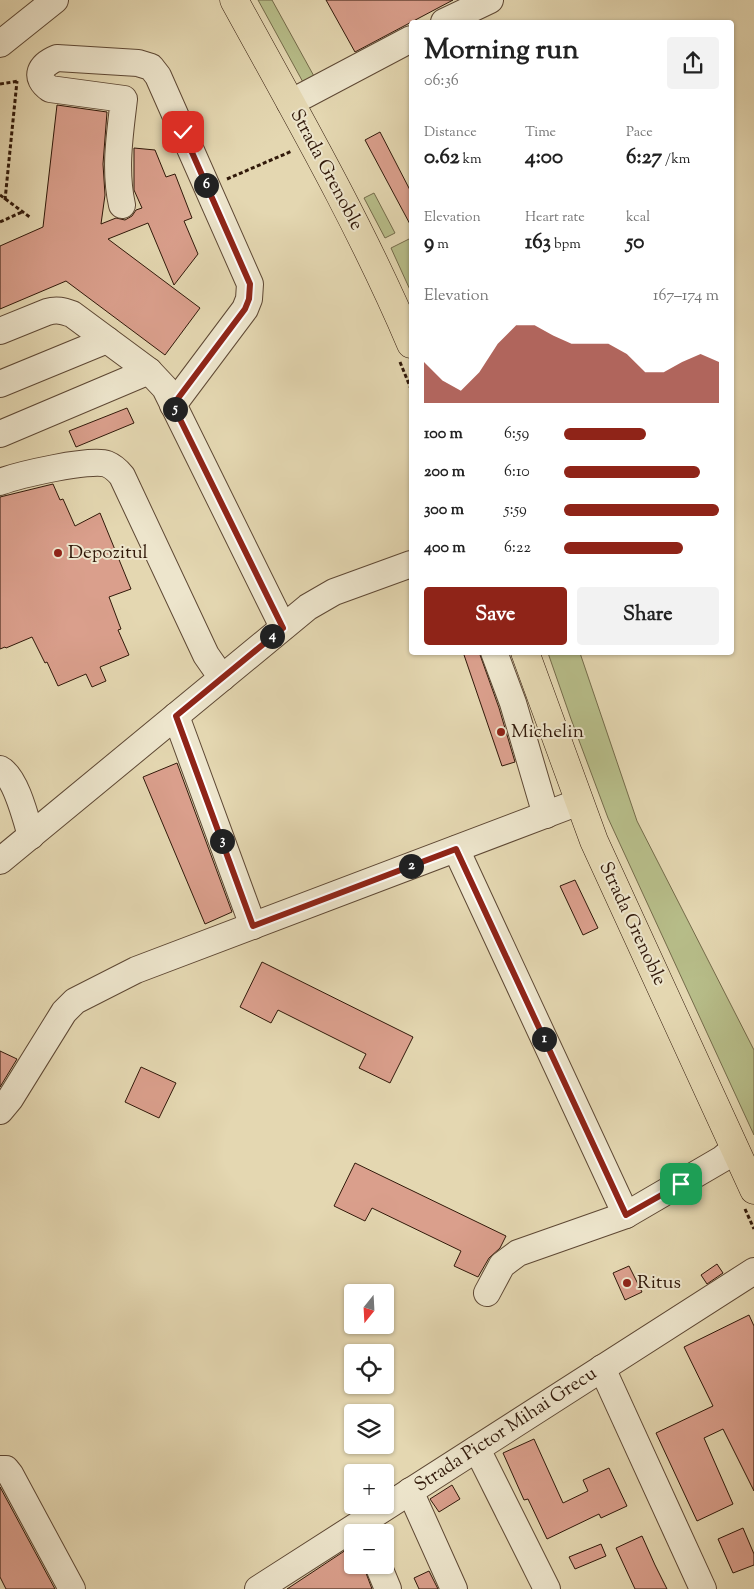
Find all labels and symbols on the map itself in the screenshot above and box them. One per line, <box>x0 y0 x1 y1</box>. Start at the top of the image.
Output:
street label: Strada Grenoble <box>283 104 369 236</box>
pin <box>162 111 204 153</box>
pin: 6 <box>194 172 218 198</box>
pin: 5 <box>162 396 188 422</box>
place label: Depozitul <box>68 540 148 567</box>
marker: Depozitul <box>52 547 64 559</box>
pin: 4 <box>260 624 284 648</box>
place label: Michelin <box>511 719 584 746</box>
marker: Michelin <box>495 726 507 738</box>
pin: 3 <box>210 828 234 854</box>
pin: 2 <box>398 854 424 878</box>
street label: Strada Grenoble <box>591 858 673 991</box>
pin: 1 <box>532 1026 556 1052</box>
pin <box>660 1163 702 1205</box>
place label: Ritus <box>637 1270 681 1297</box>
marker: Ritus <box>621 1277 633 1289</box>
north arrow <box>344 1284 394 1334</box>
street label: Strada Pictor Mihai Grecu <box>410 1361 603 1499</box>

